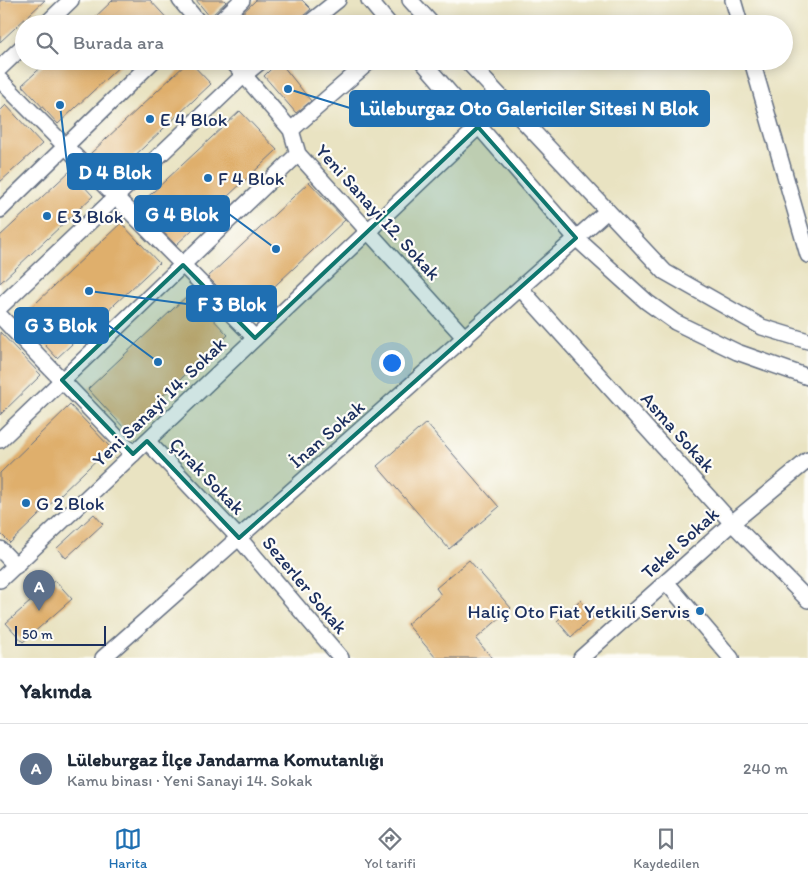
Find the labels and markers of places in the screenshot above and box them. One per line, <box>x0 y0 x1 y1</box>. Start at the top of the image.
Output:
callout: Lüleburgaz Oto Galericiler Sitesi N Blok <box>350 91 709 126</box>
place label: E 4 Blok <box>160 108 228 131</box>
marker: E 4 Blok <box>144 113 156 125</box>
callout: D 4 Blok <box>68 154 161 189</box>
place label: F 4 Blok <box>218 167 285 190</box>
marker: F 4 Blok <box>202 172 214 184</box>
callout: G 4 Blok <box>135 196 229 231</box>
place label: E 3 Blok <box>57 205 124 228</box>
marker: E 3 Blok <box>41 210 53 222</box>
callout: F 3 Blok <box>187 286 276 321</box>
callout: G 3 Blok <box>15 308 108 343</box>
place label: G 2 Blok <box>36 492 105 515</box>
marker: G 2 Blok <box>20 497 32 509</box>
pin: A <box>23 570 55 611</box>
place label: Haliç Oto Fiat Yetkili Servis <box>468 600 690 623</box>
marker: Haliç Oto Fiat Yetkili Servis <box>694 605 706 617</box>

